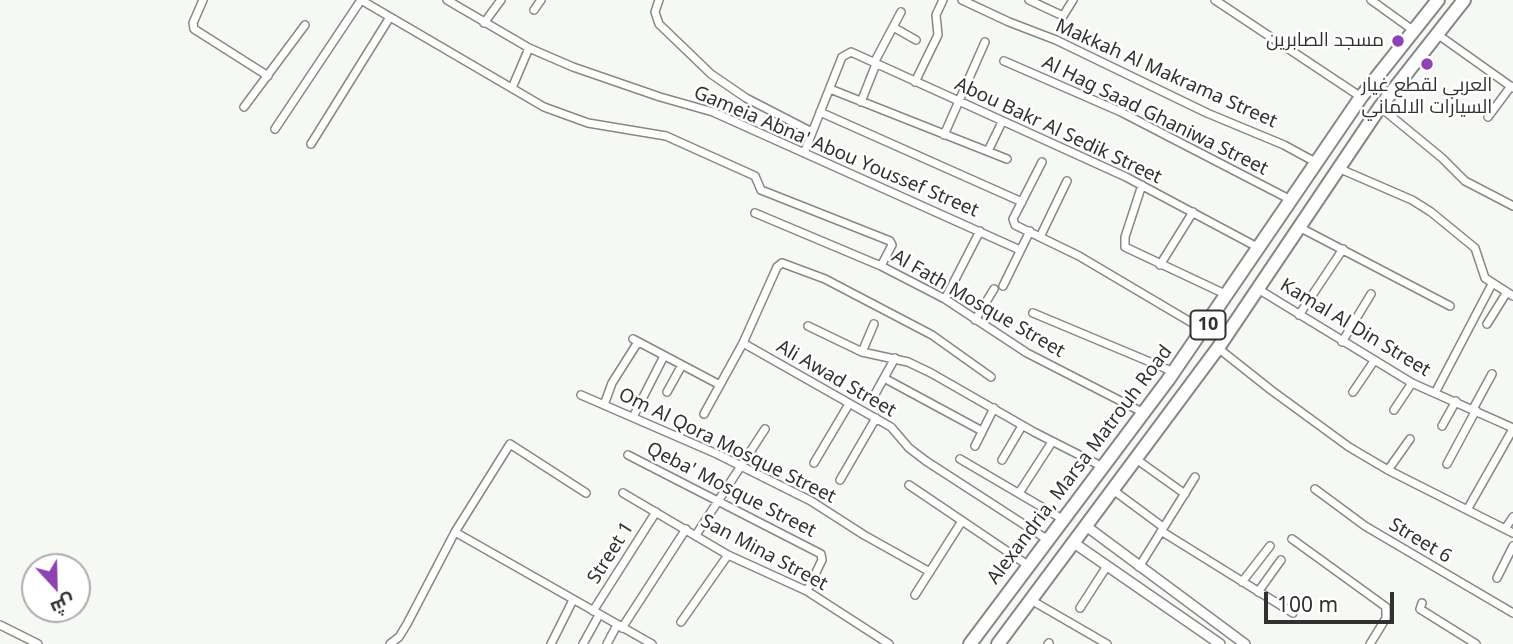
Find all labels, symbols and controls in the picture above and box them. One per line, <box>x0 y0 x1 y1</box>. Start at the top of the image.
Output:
street label: Makkah Al Makrama Street <box>1052 15 1280 133</box>
place label: مسجد الصابرين <box>1266 30 1384 52</box>
marker: مسجد الصابرين <box>1390 33 1406 49</box>
street label: Al Hag Saad Ghaniwa Street <box>1038 51 1272 181</box>
marker: العربي لقطع غيار السيارات الالماني <box>1419 56 1435 72</box>
street label: Abou Bakr Al Sedik Street <box>951 73 1165 189</box>
place label: العربي لقطع غيار السيارات الالماني <box>1362 75 1492 119</box>
street label: Gameia Abna' Abou Youssef Street <box>690 81 982 223</box>
street label: Al Fath Mosque Street <box>887 245 1069 363</box>
street label: Kamal Al Din Street <box>1276 274 1434 382</box>
road number: 10 <box>1190 310 1226 340</box>
street label: Ali Awad Street <box>772 336 900 422</box>
street label: Alexandria, Marsa Matrouh Road <box>983 341 1177 589</box>
street label: Om Al Qora Mosque Street <box>615 383 839 509</box>
street label: Qeba' Mosque Street <box>643 437 819 543</box>
street label: San Mina Street <box>697 510 831 596</box>
street label: Street 6 <box>1385 513 1455 569</box>
street label: Street 1 <box>583 518 639 588</box>
north arrow <box>21 553 91 623</box>
scale bar <box>1268 578 1398 622</box>
text: ش <box>47 589 79 622</box>
text: 100 m <box>1277 590 1338 618</box>

